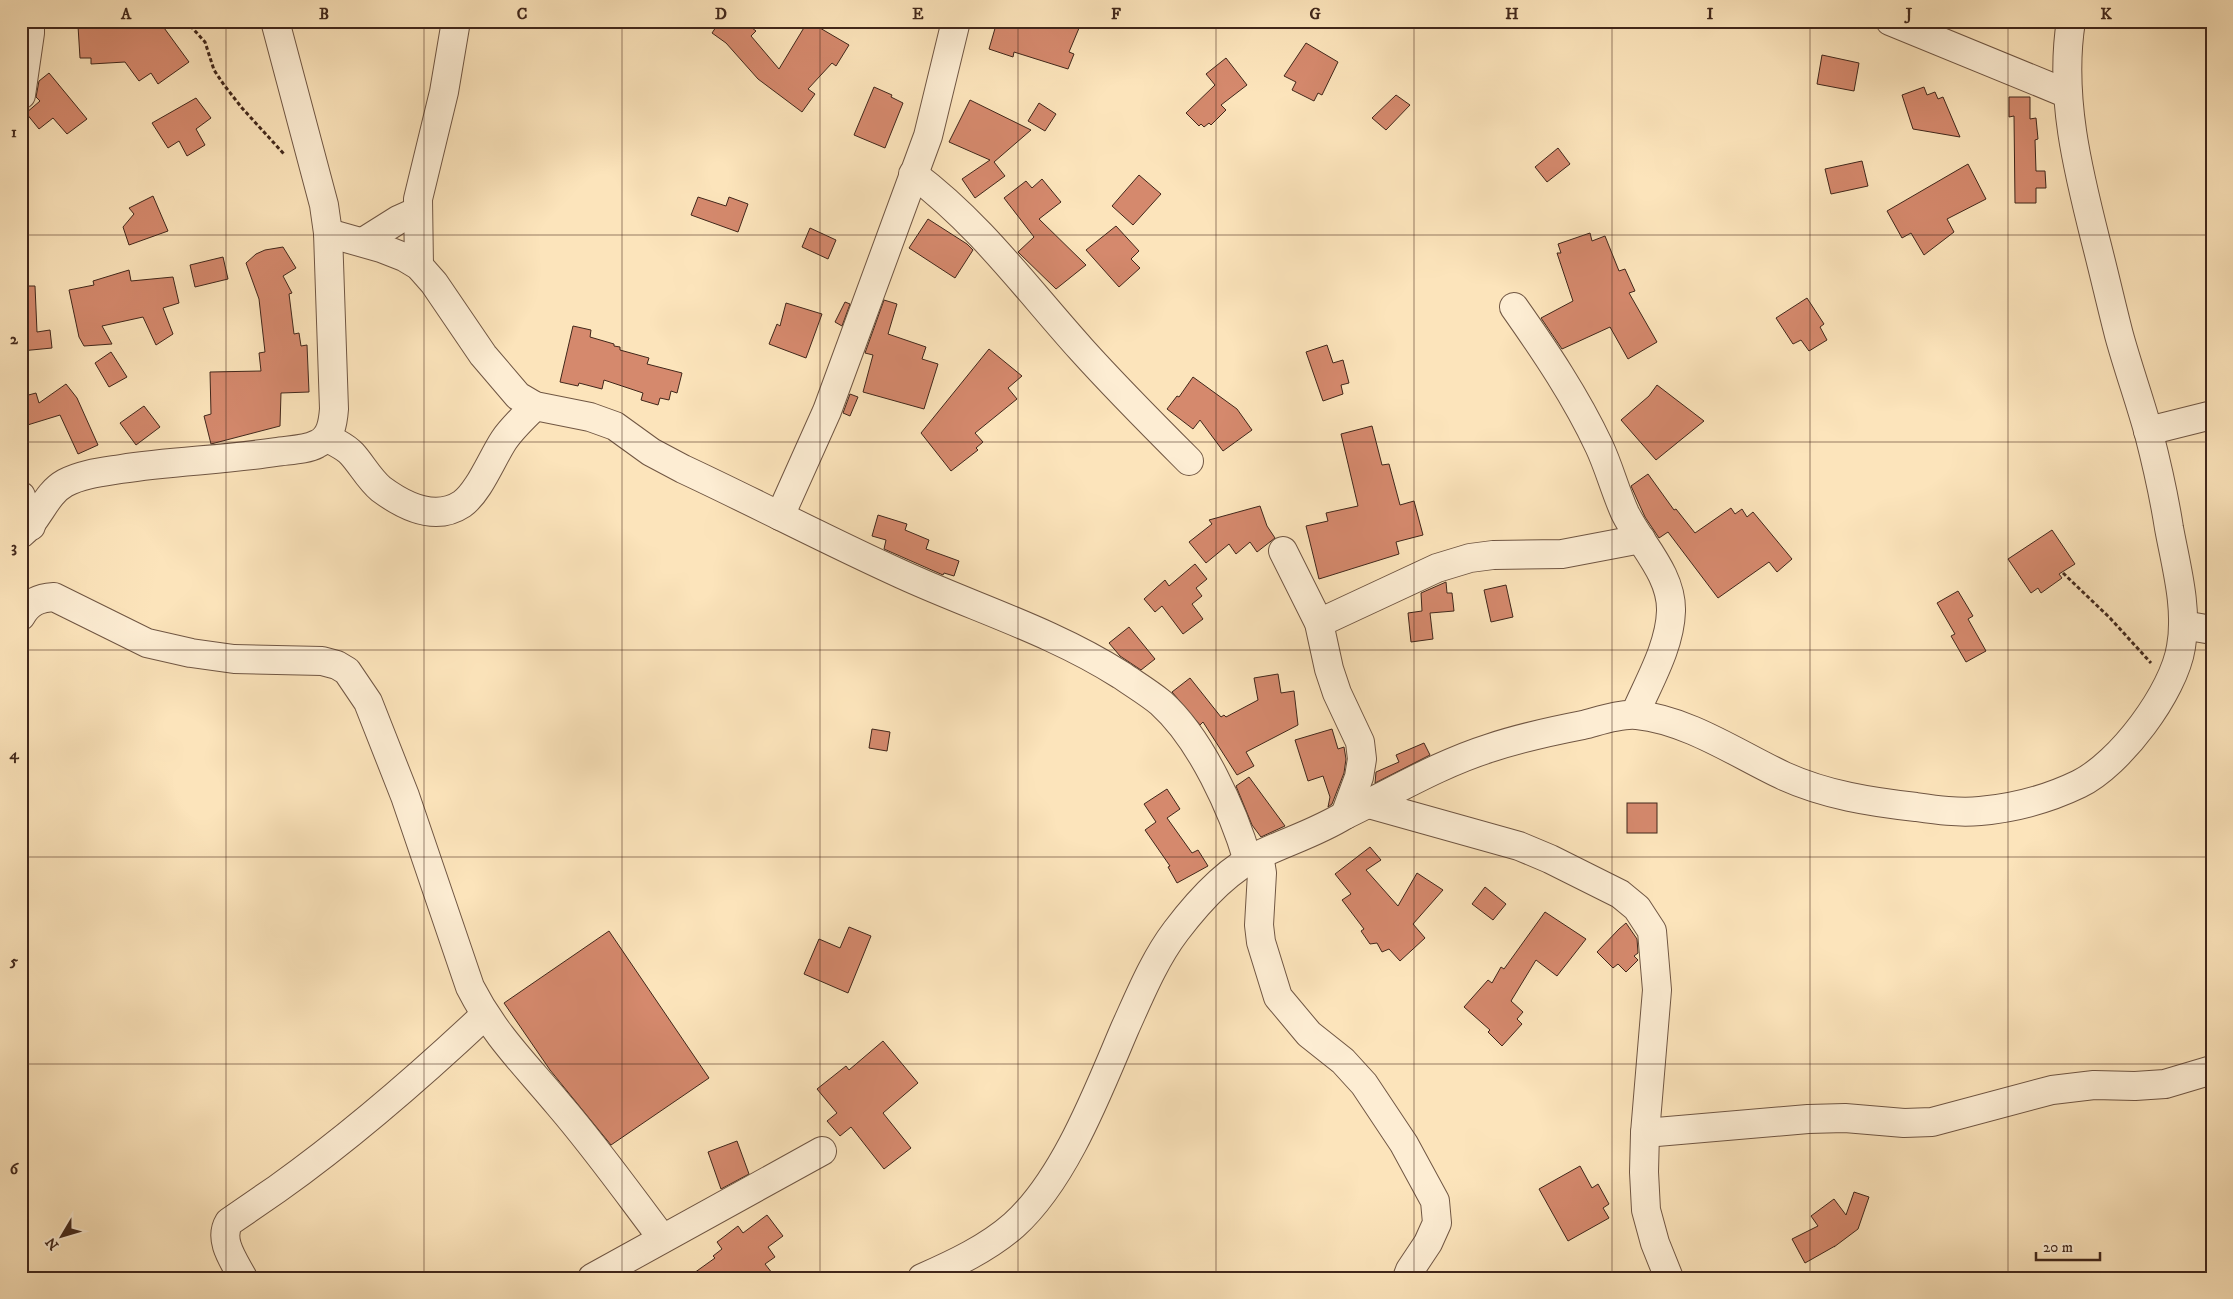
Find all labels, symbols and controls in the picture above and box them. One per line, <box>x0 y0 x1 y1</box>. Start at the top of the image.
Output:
text: A <box>120 4 132 24</box>
text: B <box>319 4 329 24</box>
text: C <box>517 4 527 24</box>
text: D <box>715 4 727 24</box>
text: E <box>912 4 924 24</box>
text: F <box>1111 4 1121 24</box>
text: G <box>1309 4 1321 24</box>
text: H <box>1505 4 1519 24</box>
text: I <box>1707 4 1714 24</box>
text: J <box>1904 4 1913 24</box>
text: K <box>2100 4 2112 24</box>
text: 1 <box>11 122 17 142</box>
text: 2 <box>10 329 19 349</box>
text: 3 <box>11 537 17 557</box>
text: 4 <box>8 744 19 764</box>
text: 5 <box>9 951 18 971</box>
text: 6 <box>10 1159 20 1179</box>
north arrow <box>38 1212 88 1262</box>
scale bar <box>2036 1229 2099 1261</box>
text: N <box>42 1233 63 1253</box>
text: 20 m <box>2043 1238 2073 1257</box>

